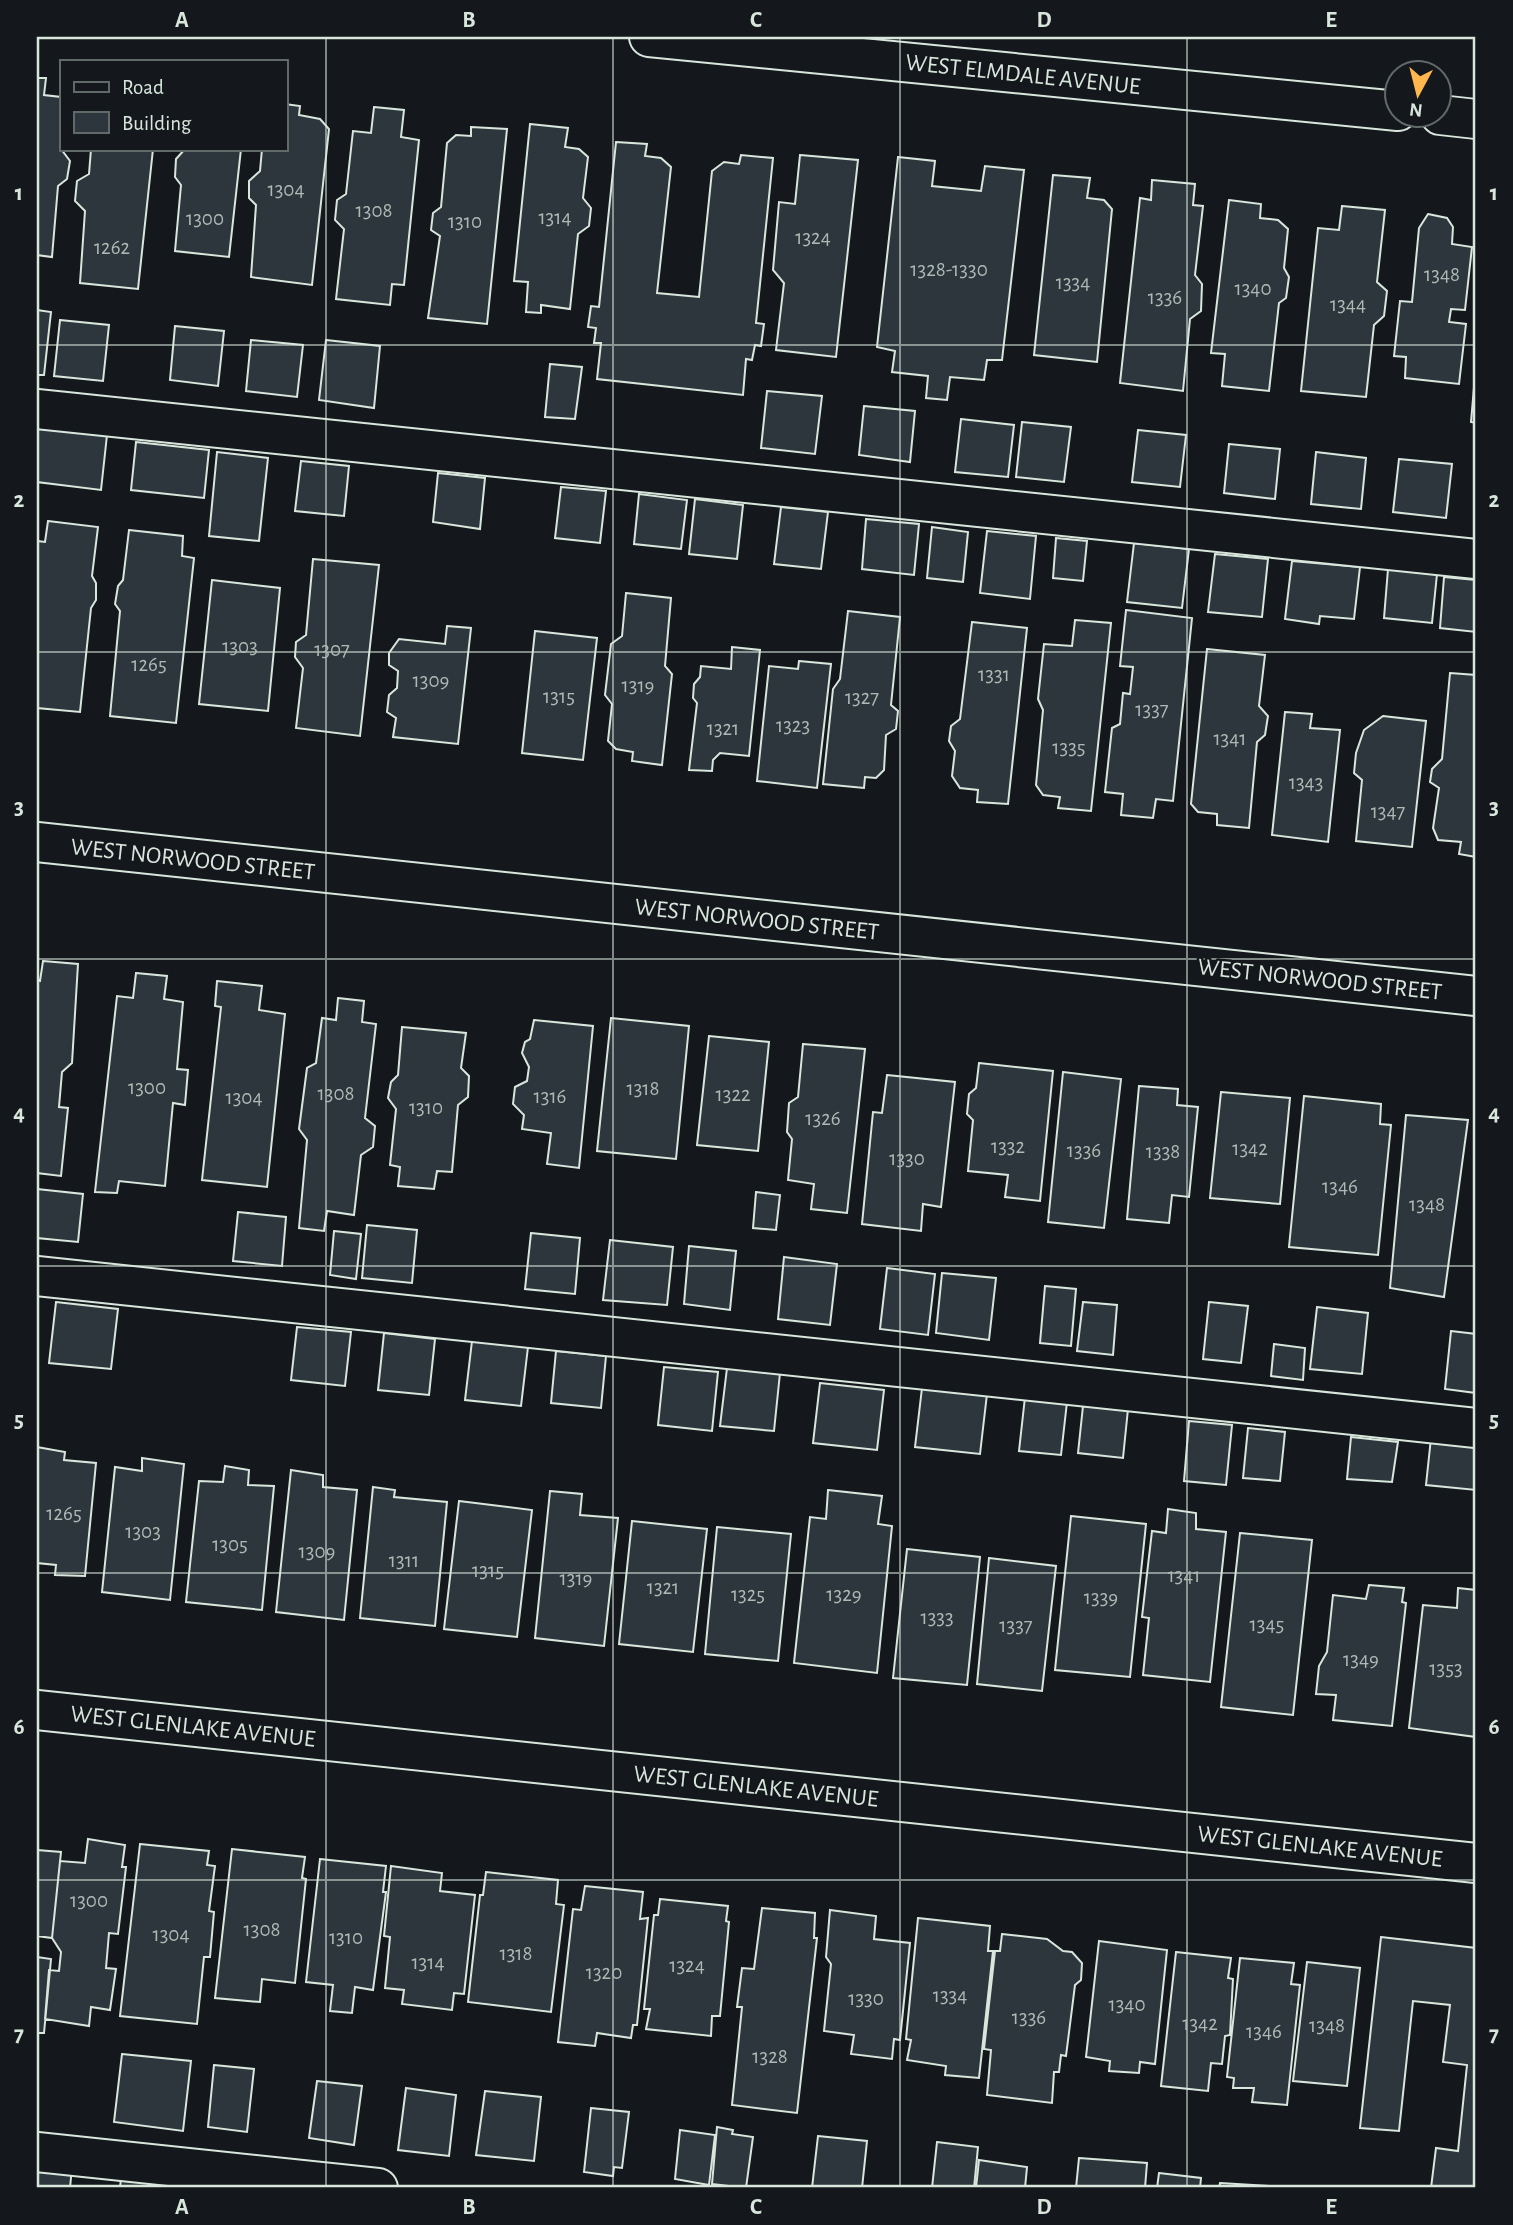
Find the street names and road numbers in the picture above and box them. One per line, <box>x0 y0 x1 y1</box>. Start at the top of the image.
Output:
street label: WEST ELMDALE AVENUE <box>904 51 1142 99</box>
street label: WEST NORWOOD STREET <box>70 835 316 885</box>
street label: WEST NORWOOD STREET <box>634 895 880 945</box>
street label: WEST NORWOOD STREET <box>1197 955 1443 1005</box>
street label: WEST GLENLAKE AVENUE <box>69 1702 317 1752</box>
street label: WEST GLENLAKE AVENUE <box>632 1762 880 1812</box>
street label: WEST GLENLAKE AVENUE <box>1196 1822 1444 1872</box>

